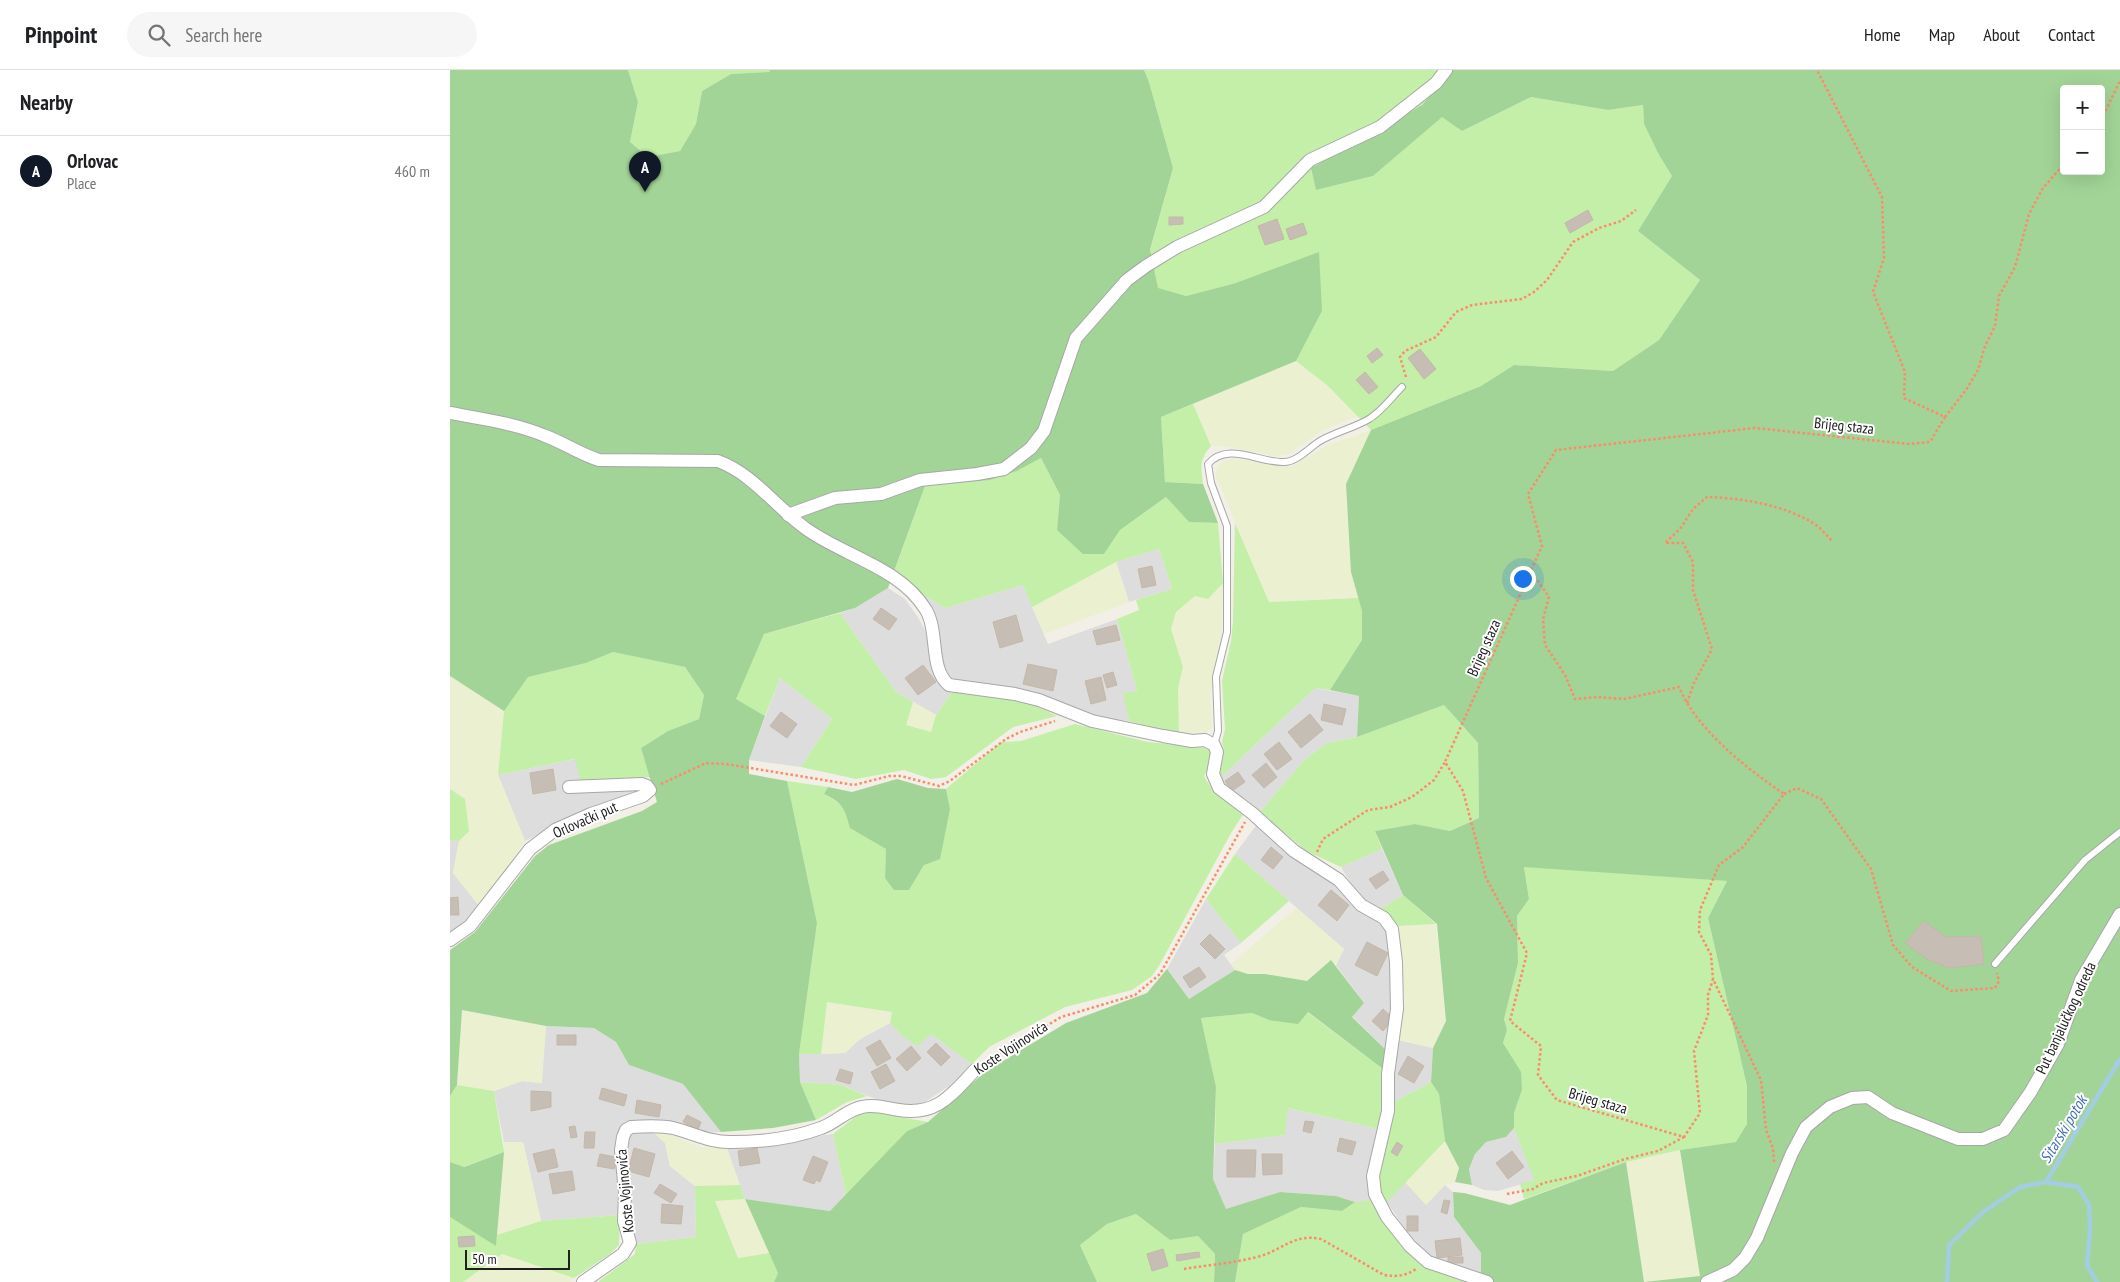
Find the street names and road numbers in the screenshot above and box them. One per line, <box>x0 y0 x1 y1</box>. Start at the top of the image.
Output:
street label: Brijeg staza <box>1813 413 1875 438</box>
street label: Brijeg staza <box>1463 617 1504 679</box>
street label: Orlovački put <box>550 797 620 842</box>
street label: Put banjalučkog odreda <box>2031 959 2100 1077</box>
street label: Koste Vojinovića <box>970 1017 1051 1078</box>
street label: Brijeg staza <box>1567 1083 1630 1118</box>
street label: Koste Vojinovića <box>611 1148 638 1234</box>

